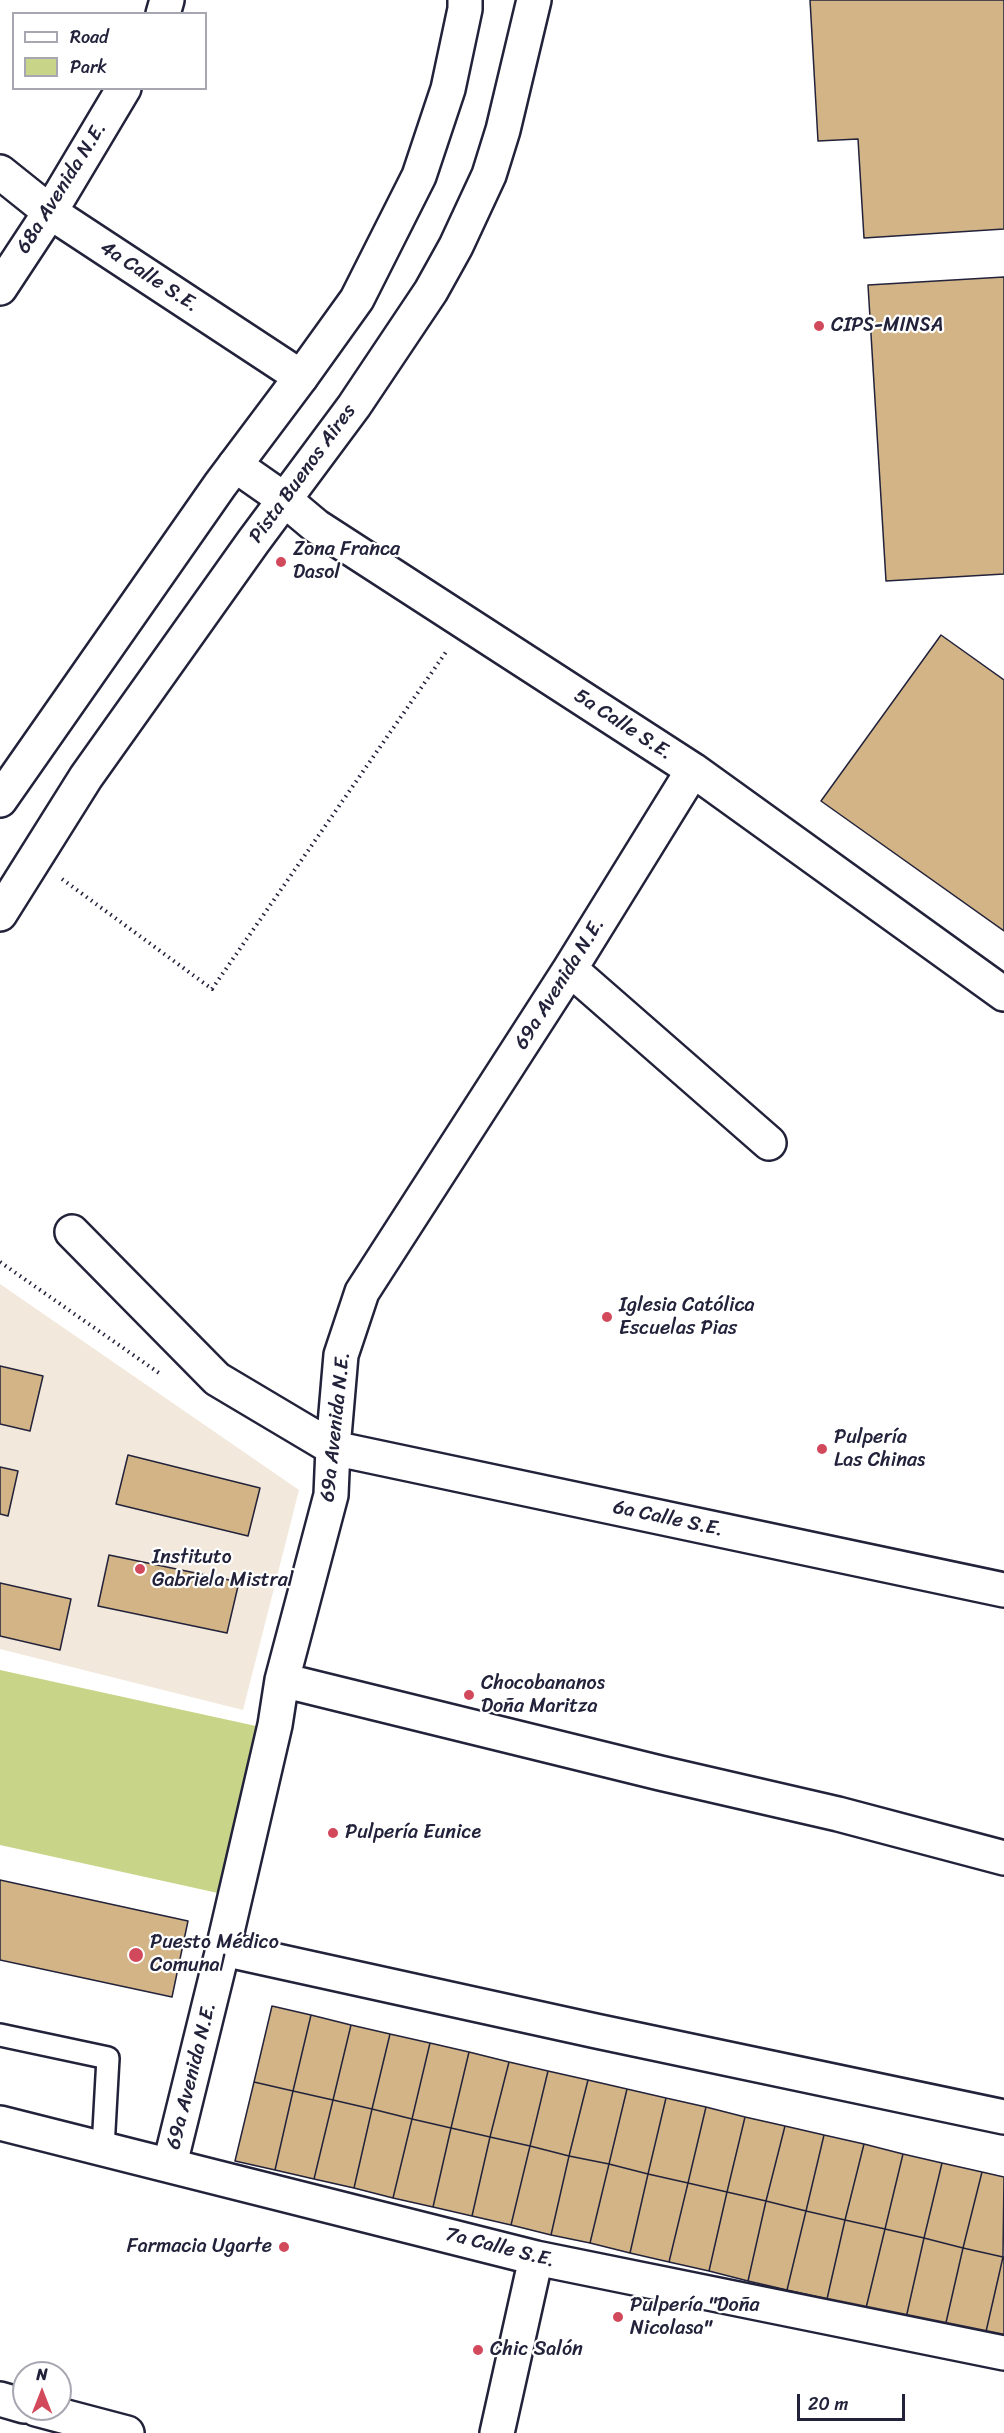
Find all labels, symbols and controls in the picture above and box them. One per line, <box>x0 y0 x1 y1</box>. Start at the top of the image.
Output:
legend <box>12 12 207 90</box>
text: Road <box>70 21 109 53</box>
text: Park <box>70 51 107 83</box>
street label: 68a Avenida N.E. <box>12 118 112 258</box>
street label: 4a Calle S.E. <box>95 236 203 318</box>
place label: CIPS-MINSA <box>831 314 943 338</box>
marker: CIPS-MINSA <box>812 319 826 333</box>
street label: Pista Buenos Aires <box>245 400 361 548</box>
place label: Zona Franca Dasol <box>293 538 400 585</box>
marker: Zona Franca Dasol <box>274 555 288 569</box>
street label: 5a Calle S.E. <box>569 684 677 766</box>
street label: 69a Avenida N.E. <box>510 914 610 1054</box>
place label: Iglesia Católica Escuelas Pias <box>619 1294 755 1341</box>
marker: Iglesia Católica Escuelas Pias <box>600 1310 614 1324</box>
street label: 69a Avenida N.E. <box>316 1351 356 1503</box>
place label: Pulpería Las Chinas <box>834 1426 925 1473</box>
marker: Pulpería Las Chinas <box>815 1442 829 1456</box>
street label: 6a Calle S.E. <box>611 1496 725 1542</box>
place label: Instituto Gabriela Mistral <box>152 1546 293 1593</box>
marker: Instituto Gabriela Mistral <box>133 1562 147 1576</box>
place label: Chocobananos Doña Maritza <box>481 1672 605 1719</box>
marker: Chocobananos Doña Maritza <box>462 1688 476 1702</box>
place label: Pulpería Eunice <box>345 1821 481 1845</box>
marker: Pulpería Eunice <box>326 1826 340 1840</box>
place label: Puesto Médico Comunal <box>150 1931 279 1978</box>
marker: Puesto Médico Comunal <box>127 1946 145 1964</box>
street label: 69a Avenida N.E. <box>162 2000 222 2152</box>
street label: 7a Calle S.E. <box>443 2223 557 2273</box>
place label: Farmacia Ugarte <box>127 2235 272 2259</box>
marker: Farmacia Ugarte <box>277 2240 291 2254</box>
place label: Pulpería "Doña Nicolasa" <box>630 2294 760 2341</box>
marker: Pulpería "Doña Nicolasa" <box>611 2310 625 2324</box>
place label: Chic Salón <box>490 2338 583 2362</box>
marker: Chic Salón <box>471 2343 485 2357</box>
text: N <box>36 2360 48 2389</box>
north arrow <box>12 2361 72 2421</box>
scale bar <box>800 2382 908 2420</box>
text: 20 m <box>808 2388 848 2420</box>

